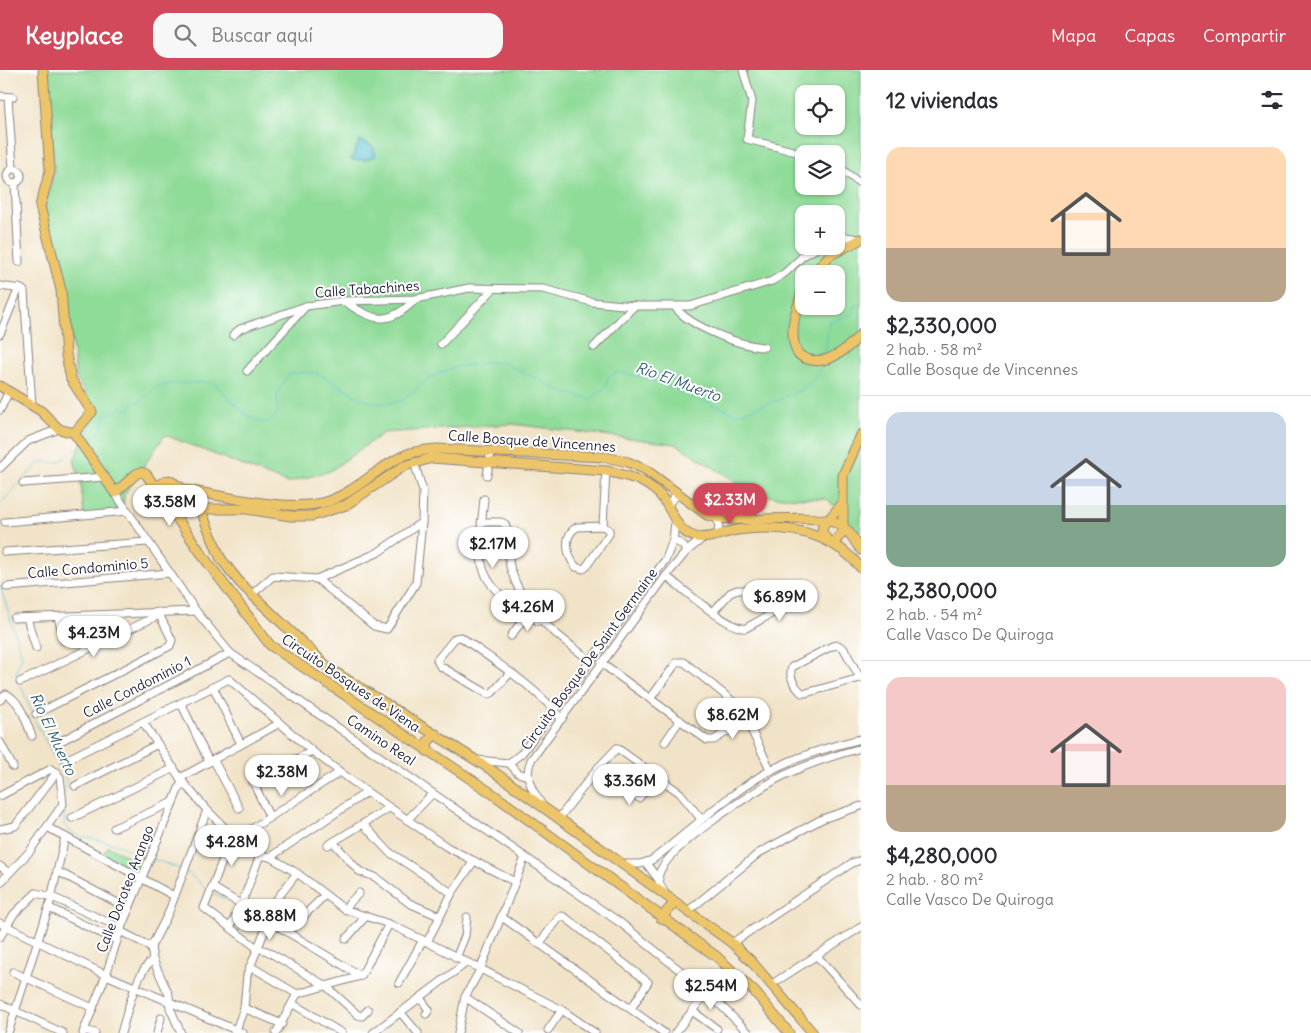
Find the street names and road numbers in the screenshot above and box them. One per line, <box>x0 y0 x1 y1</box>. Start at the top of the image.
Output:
street label: Calle Tabachines <box>314 276 420 302</box>
street label: Calle Bosque de Vincennes <box>448 426 616 456</box>
street label: Calle Condominio 5 <box>27 554 149 582</box>
street label: Circuito Bosque De Saint Germaine <box>517 564 661 754</box>
street label: Circuito Bosques de Viena <box>278 630 424 736</box>
street label: Calle Condominio 1 <box>80 652 194 722</box>
street label: Camino Real <box>343 710 419 770</box>
street label: Calle Doroteo Arango <box>92 823 158 955</box>

